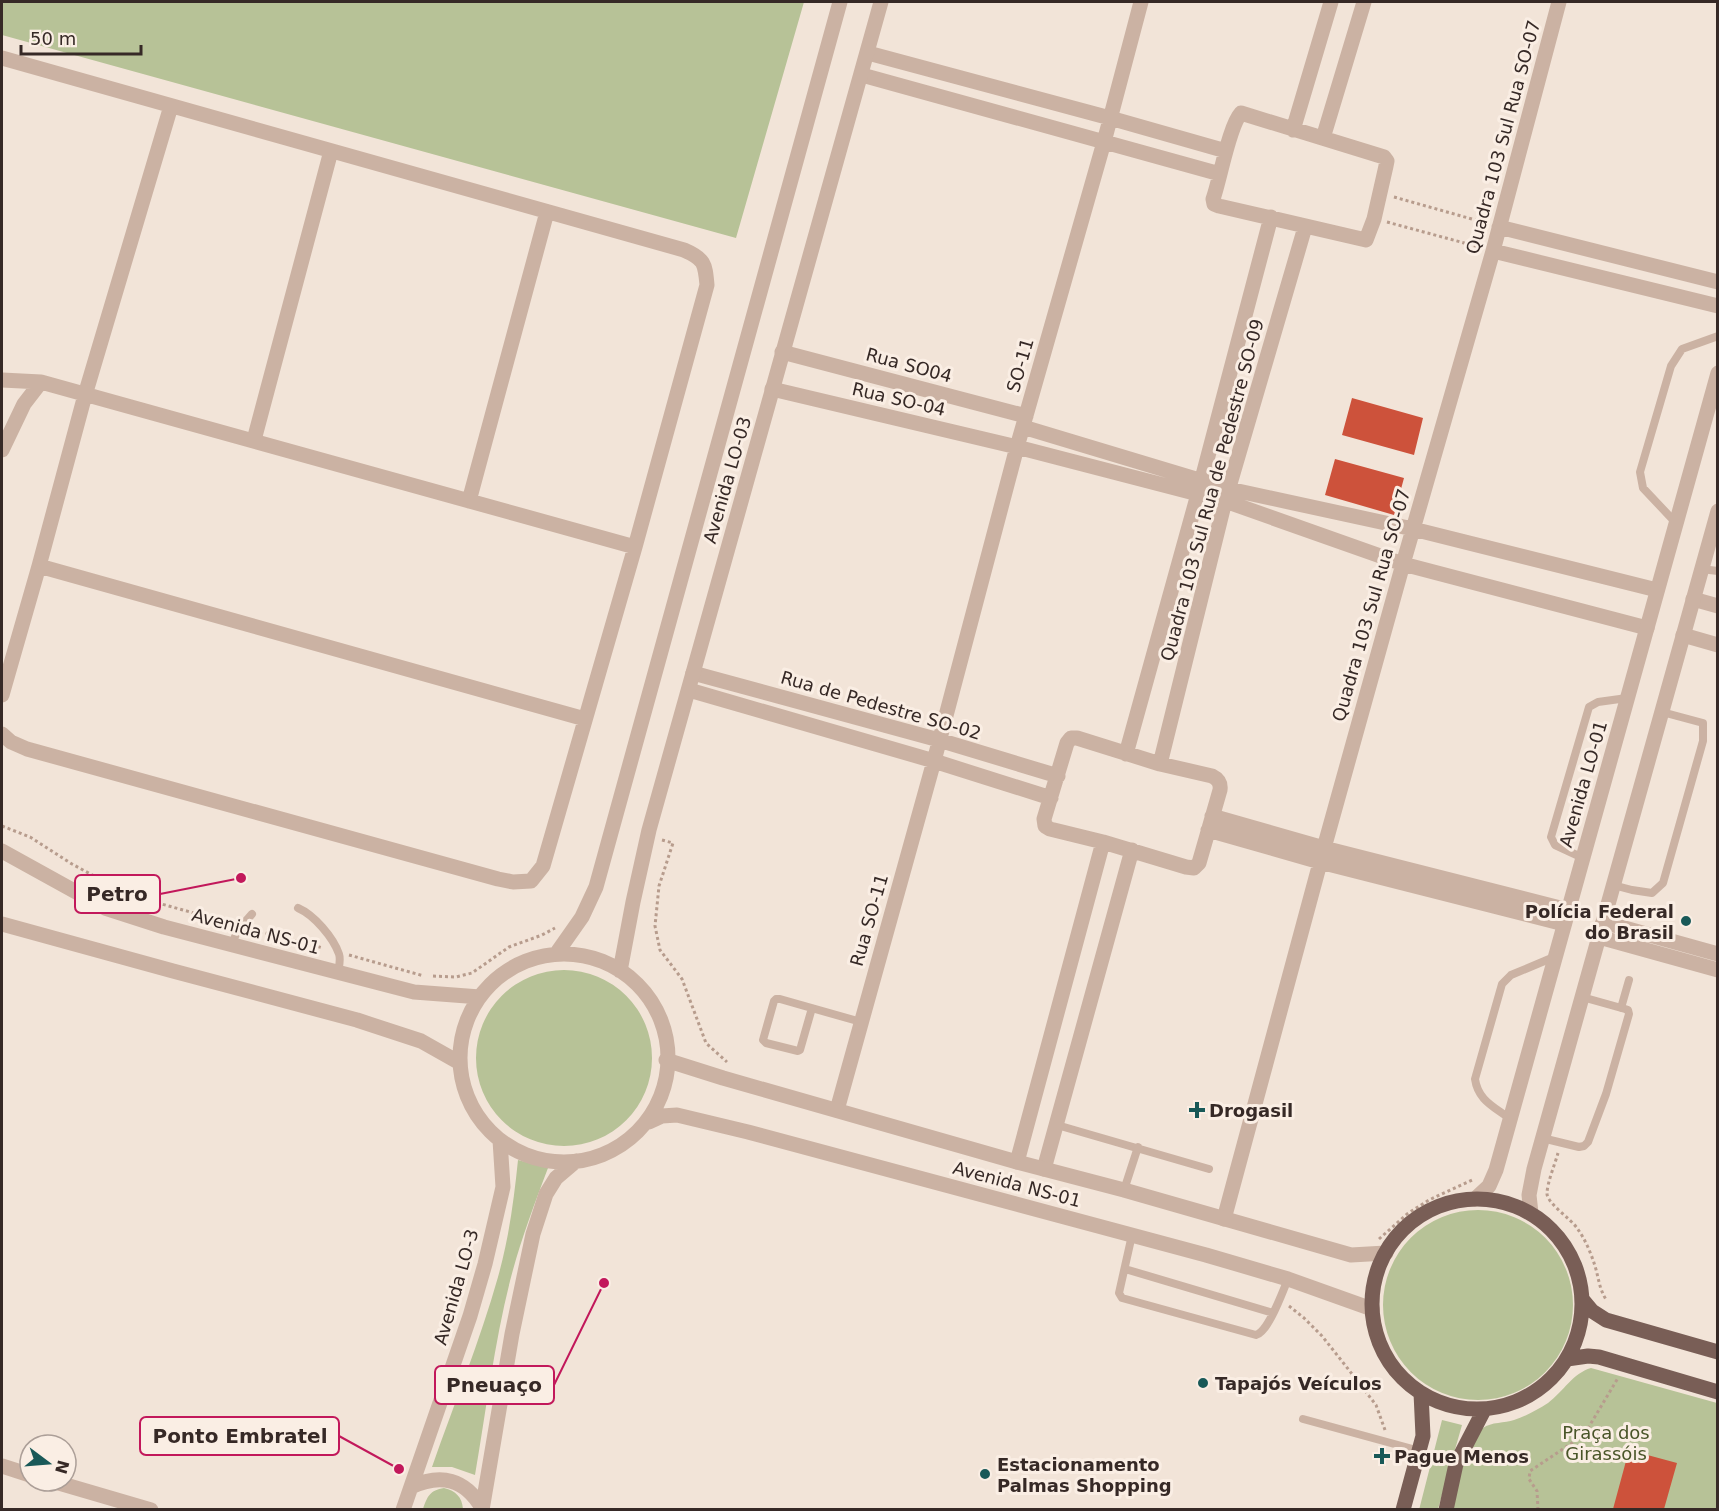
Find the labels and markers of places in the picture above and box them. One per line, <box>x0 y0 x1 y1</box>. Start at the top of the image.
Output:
callout: Petro <box>75 875 160 913</box>
place label: Polícia Federal do Brasil <box>1525 901 1674 943</box>
marker: Polícia Federal do Brasil <box>1679 914 1693 928</box>
place label: Drogasil <box>1209 1100 1293 1121</box>
marker: Drogasil <box>1190 1103 1204 1117</box>
callout: Pneuaço <box>435 1366 554 1404</box>
place label: Tapajós Veículos <box>1215 1373 1382 1394</box>
marker: Tapajós Veículos <box>1196 1376 1210 1390</box>
callout: Ponto Embratel <box>140 1417 339 1455</box>
place label: Pague Menos <box>1394 1446 1529 1467</box>
marker: Pague Menos <box>1375 1449 1389 1463</box>
place label: Estacionamento Palmas Shopping <box>997 1454 1172 1496</box>
marker: Estacionamento Palmas Shopping <box>978 1467 992 1481</box>

